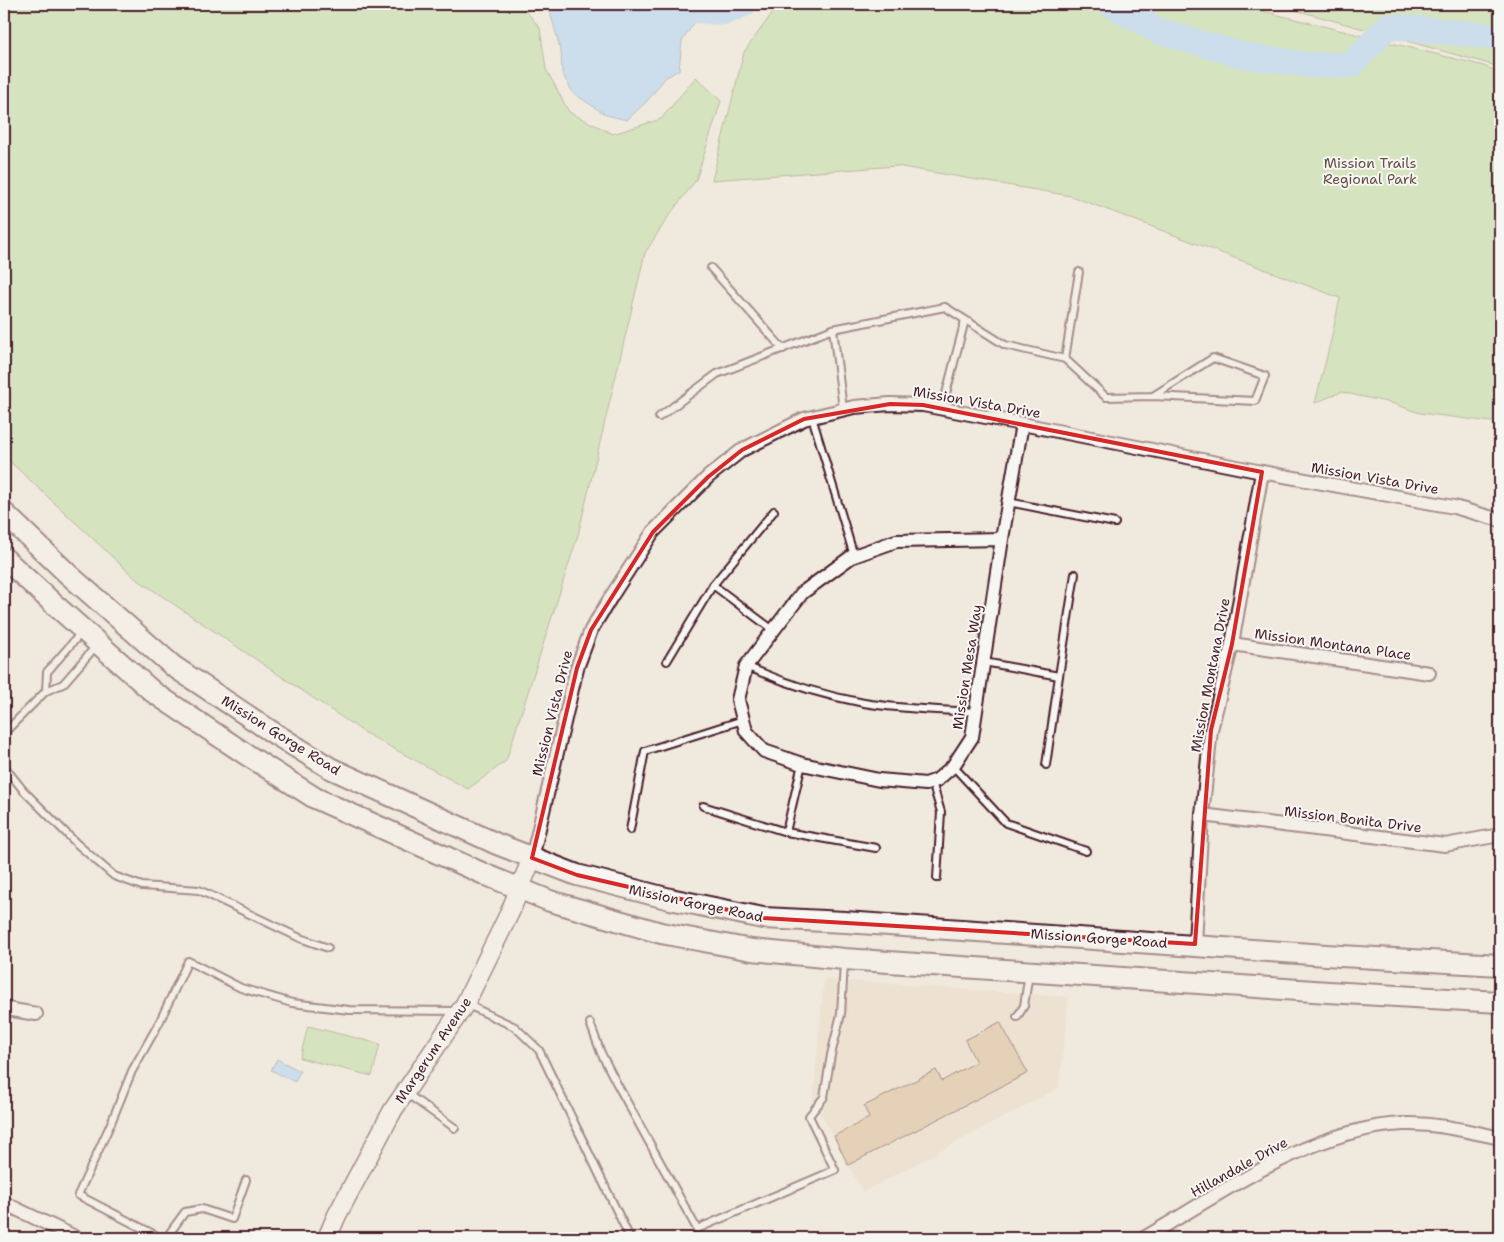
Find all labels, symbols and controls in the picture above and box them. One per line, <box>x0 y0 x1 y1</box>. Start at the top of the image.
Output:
park label: Mission Trails Regional Park <box>1323 154 1417 188</box>
street label: Mission Vista Drive <box>912 382 1042 422</box>
street label: Mission Vista Drive <box>1310 458 1440 498</box>
street label: Mission Montana Drive <box>1186 596 1234 754</box>
street label: Mission Mesa Way <box>948 603 986 731</box>
street label: Mission Montana Place <box>1253 624 1413 664</box>
street label: Mission Vista Drive <box>528 648 576 778</box>
street label: Mission Gorge Road <box>218 691 344 779</box>
street label: Mission Bonita Drive <box>1283 802 1423 836</box>
street label: Mission Gorge Road <box>627 880 765 926</box>
street label: Mission Gorge Road <box>1030 924 1168 952</box>
street label: Margerum Avenue <box>391 993 475 1107</box>
street label: Hillandale Drive <box>1187 1133 1291 1201</box>

